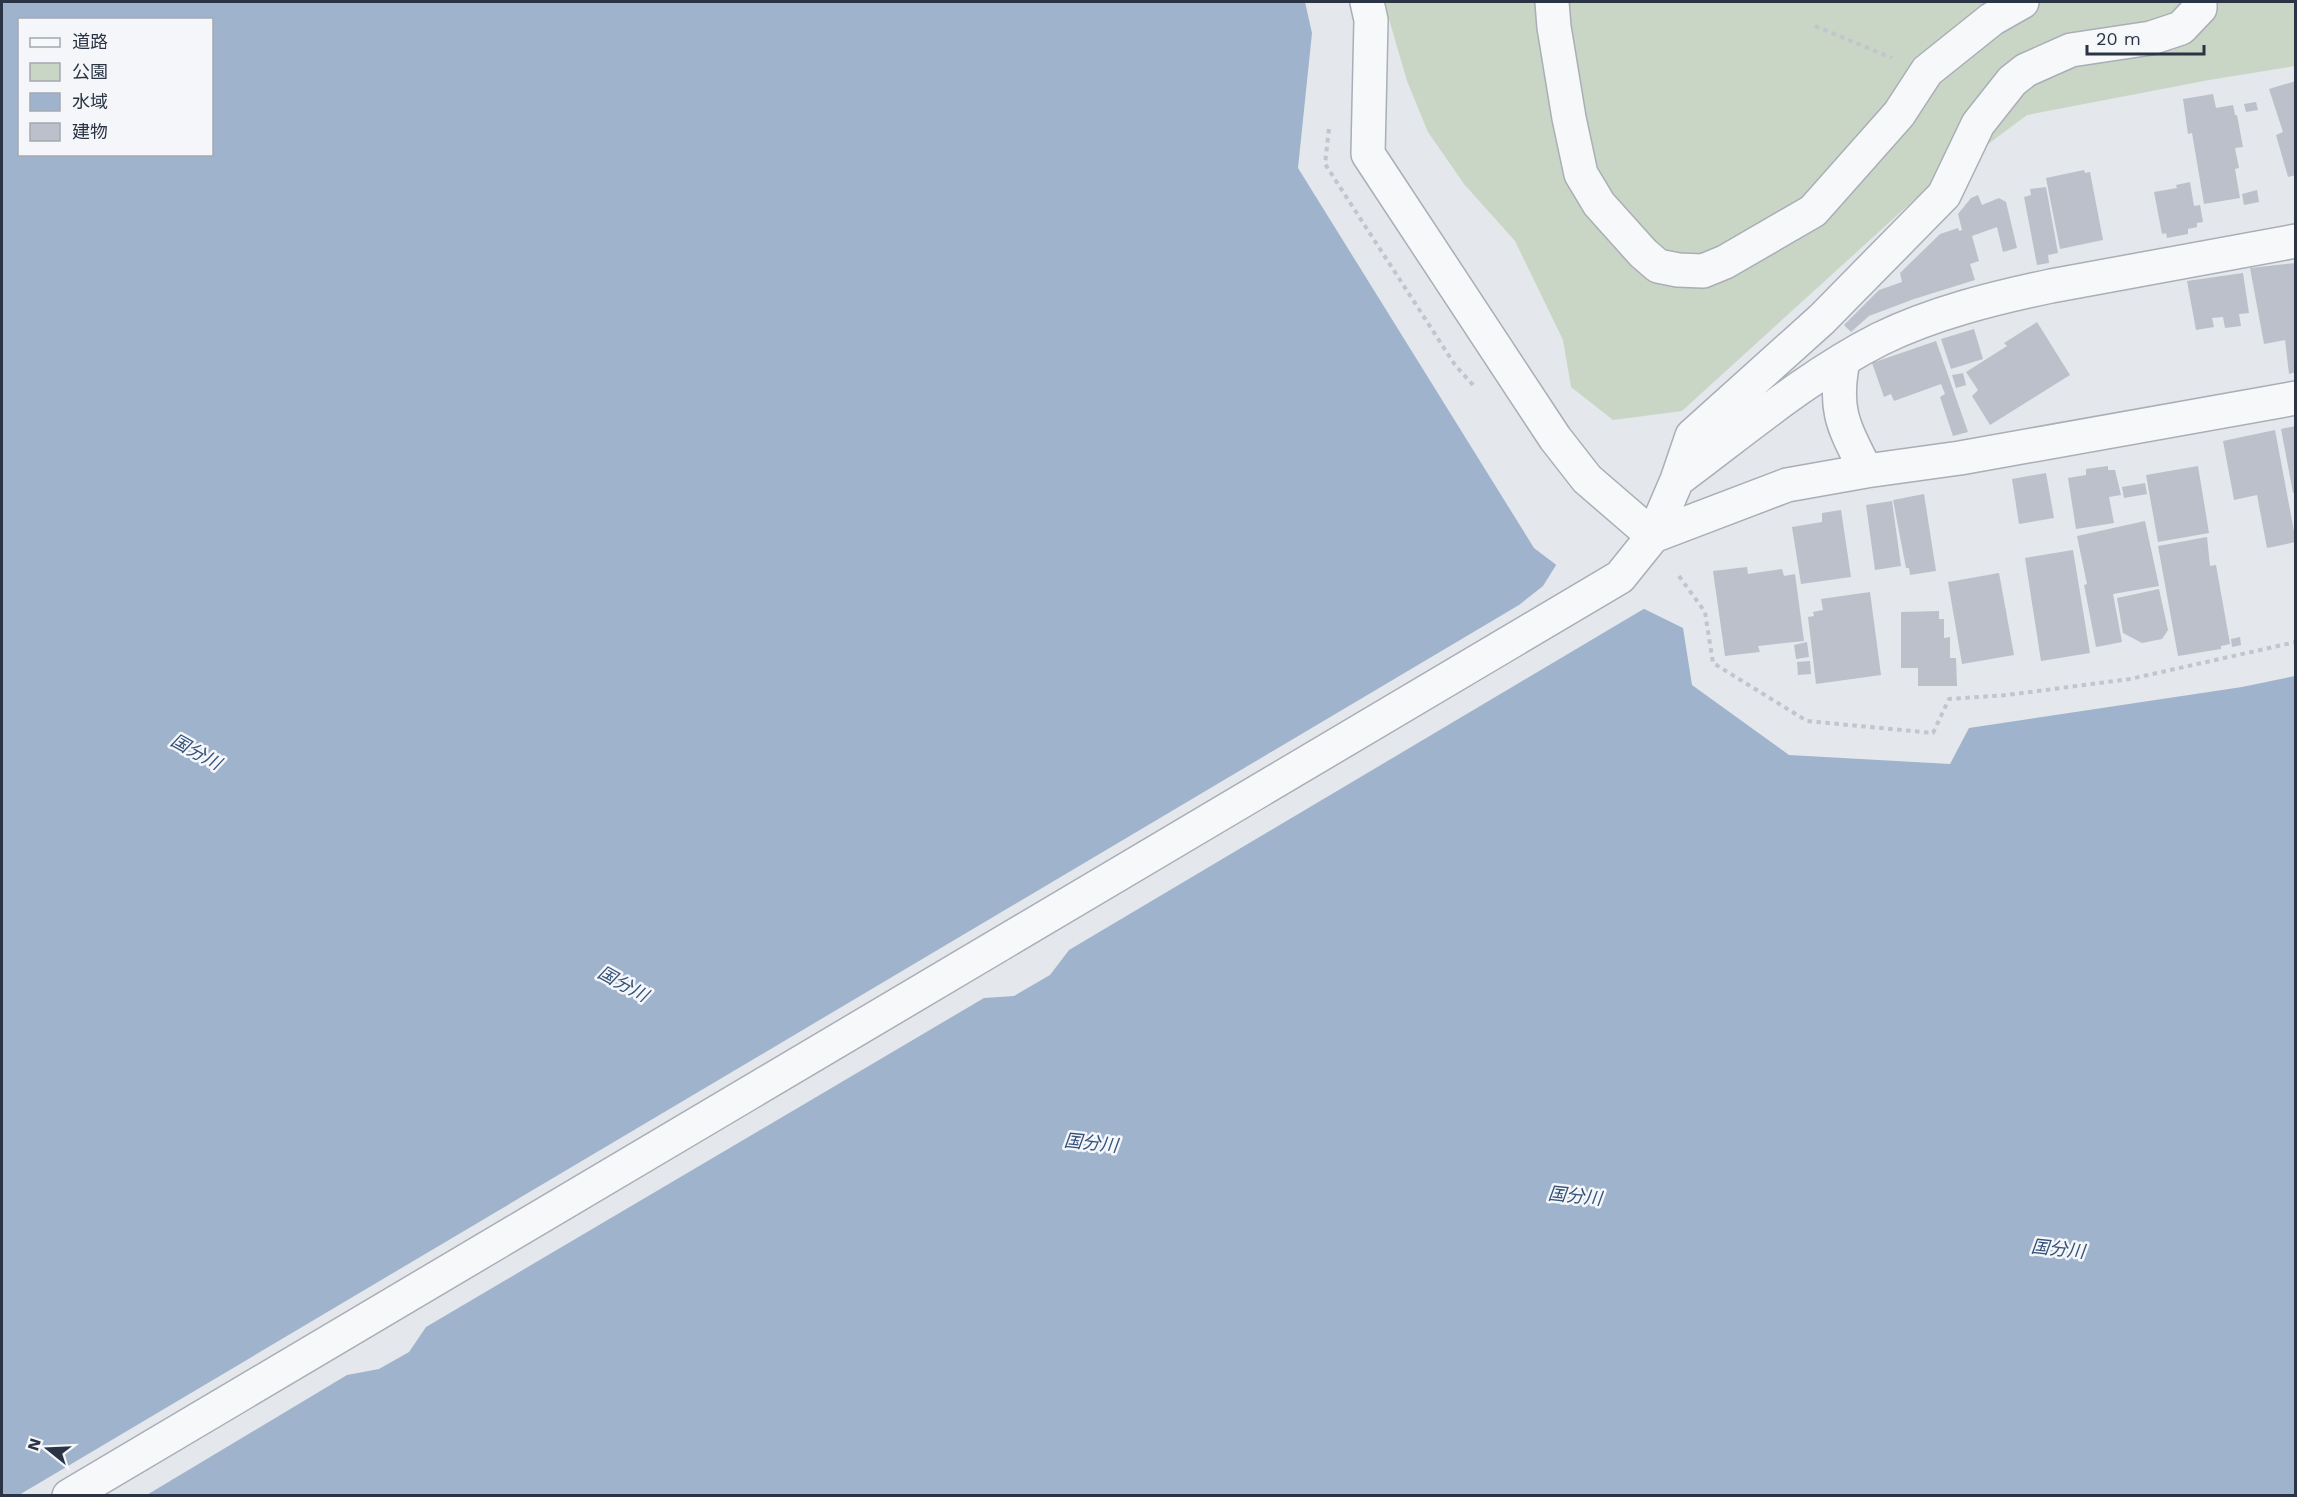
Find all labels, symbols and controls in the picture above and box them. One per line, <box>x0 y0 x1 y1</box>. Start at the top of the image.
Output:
legend <box>18 18 213 156</box>
scale bar <box>2087 18 2204 56</box>
text: 20 m <box>2096 28 2141 49</box>
text: 道路 <box>72 31 108 52</box>
text: 公園 <box>72 61 108 82</box>
text: 水域 <box>72 91 108 112</box>
text: 建物 <box>72 121 108 142</box>
water label: 国分川 <box>168 729 227 775</box>
water label: 国分川 <box>595 961 654 1007</box>
water label: 国分川 <box>1063 1129 1121 1156</box>
water label: 国分川 <box>1547 1182 1605 1209</box>
water label: 国分川 <box>2030 1235 2088 1262</box>
north arrow <box>18 1419 78 1479</box>
text: N <box>23 1436 45 1453</box>

